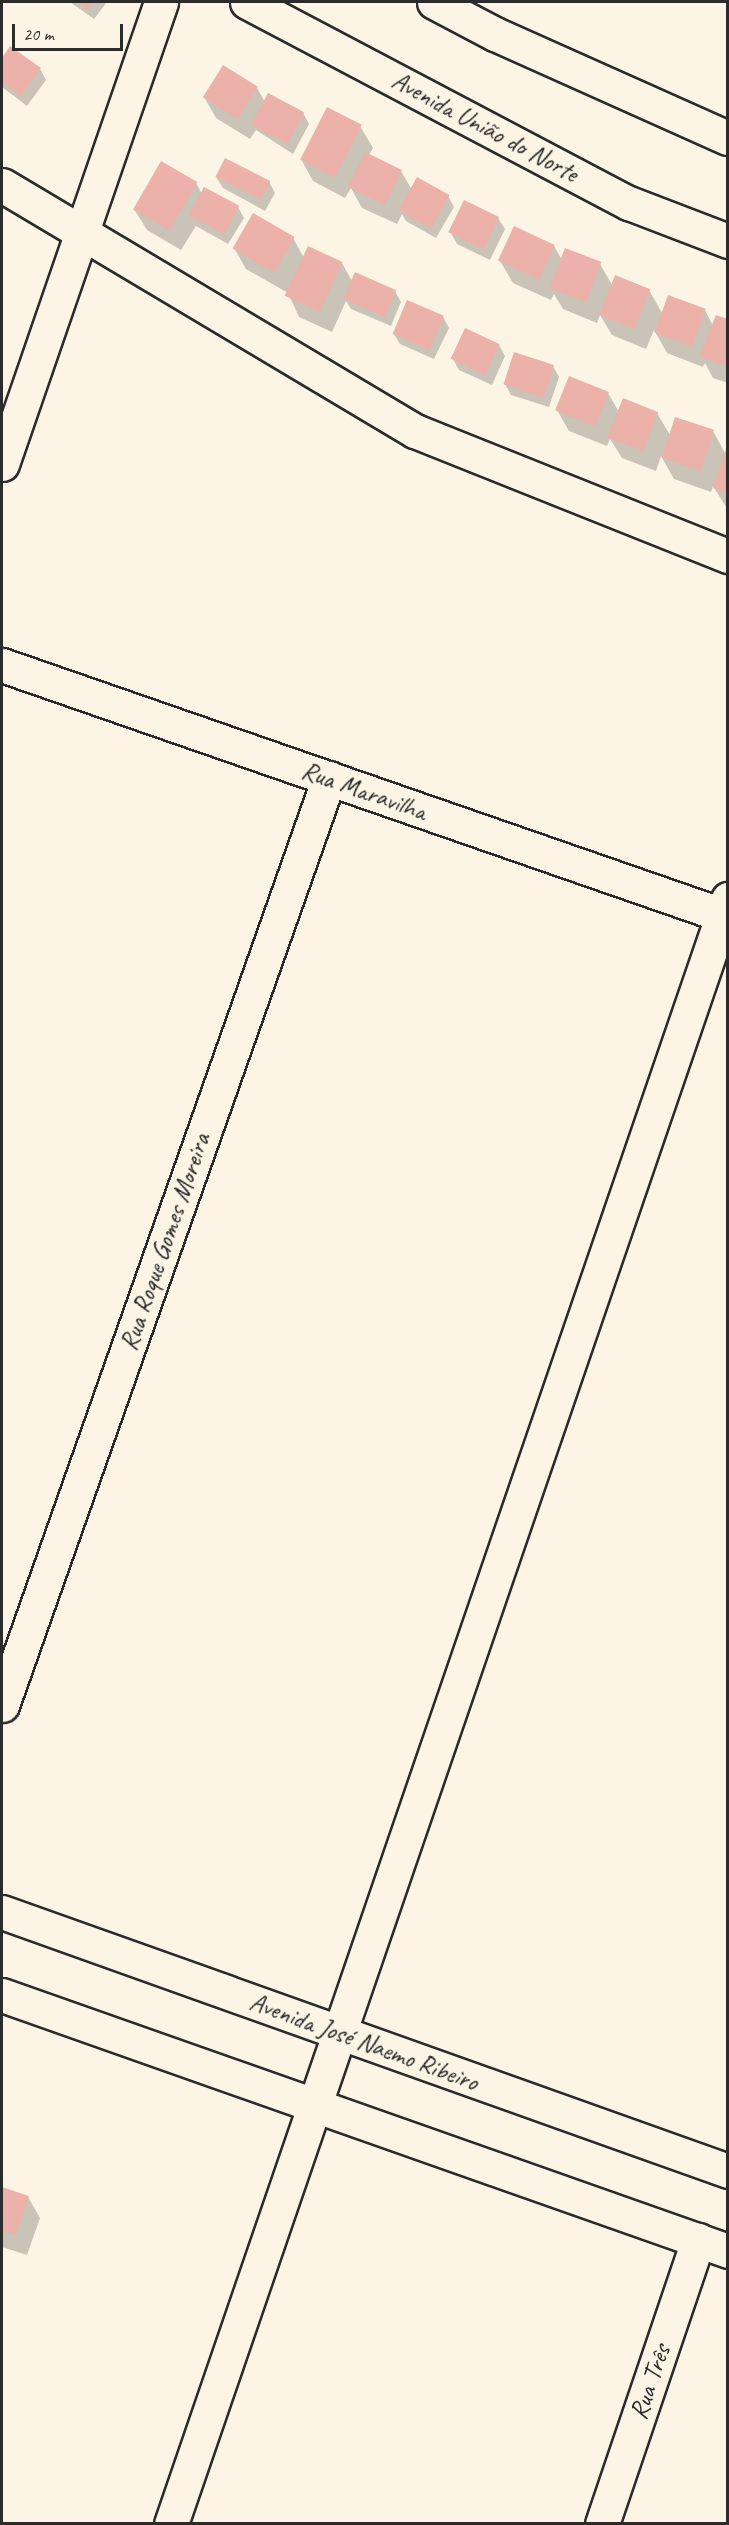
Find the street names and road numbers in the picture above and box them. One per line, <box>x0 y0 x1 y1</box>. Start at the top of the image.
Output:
street label: Avenida União do Norte <box>387 65 583 189</box>
street label: Rua Maravilha <box>297 755 431 827</box>
street label: Rua Roque Gomes Moreira <box>113 1129 217 1355</box>
street label: Avenida José Naemo Ribeiro <box>245 1986 483 2098</box>
street label: Rua Três <box>623 2341 677 2423</box>

